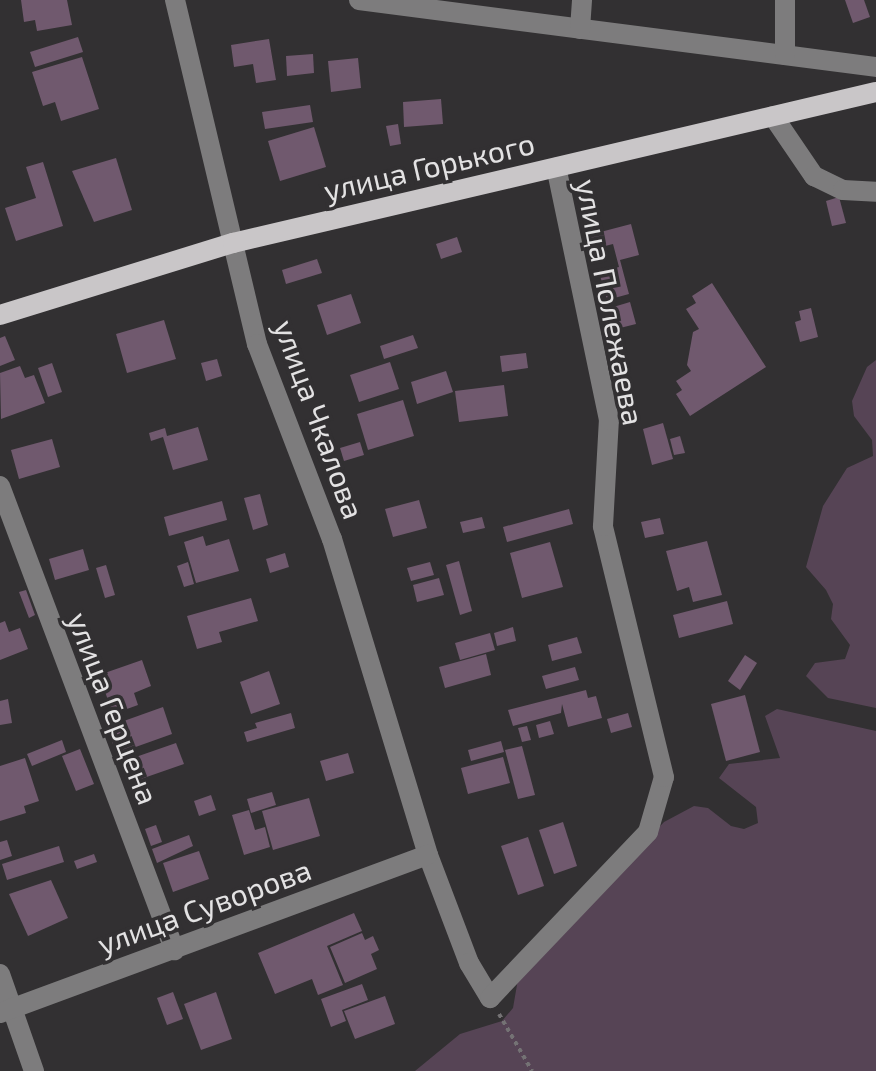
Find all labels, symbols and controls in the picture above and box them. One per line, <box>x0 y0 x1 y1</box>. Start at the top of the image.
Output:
street label: улица Горького <box>320 124 538 208</box>
street label: улица Полежаева <box>569 176 653 428</box>
street label: улица Чкалова <box>267 315 373 523</box>
street label: улица Герцена <box>61 607 167 809</box>
street label: улица Суворова <box>92 851 316 961</box>

